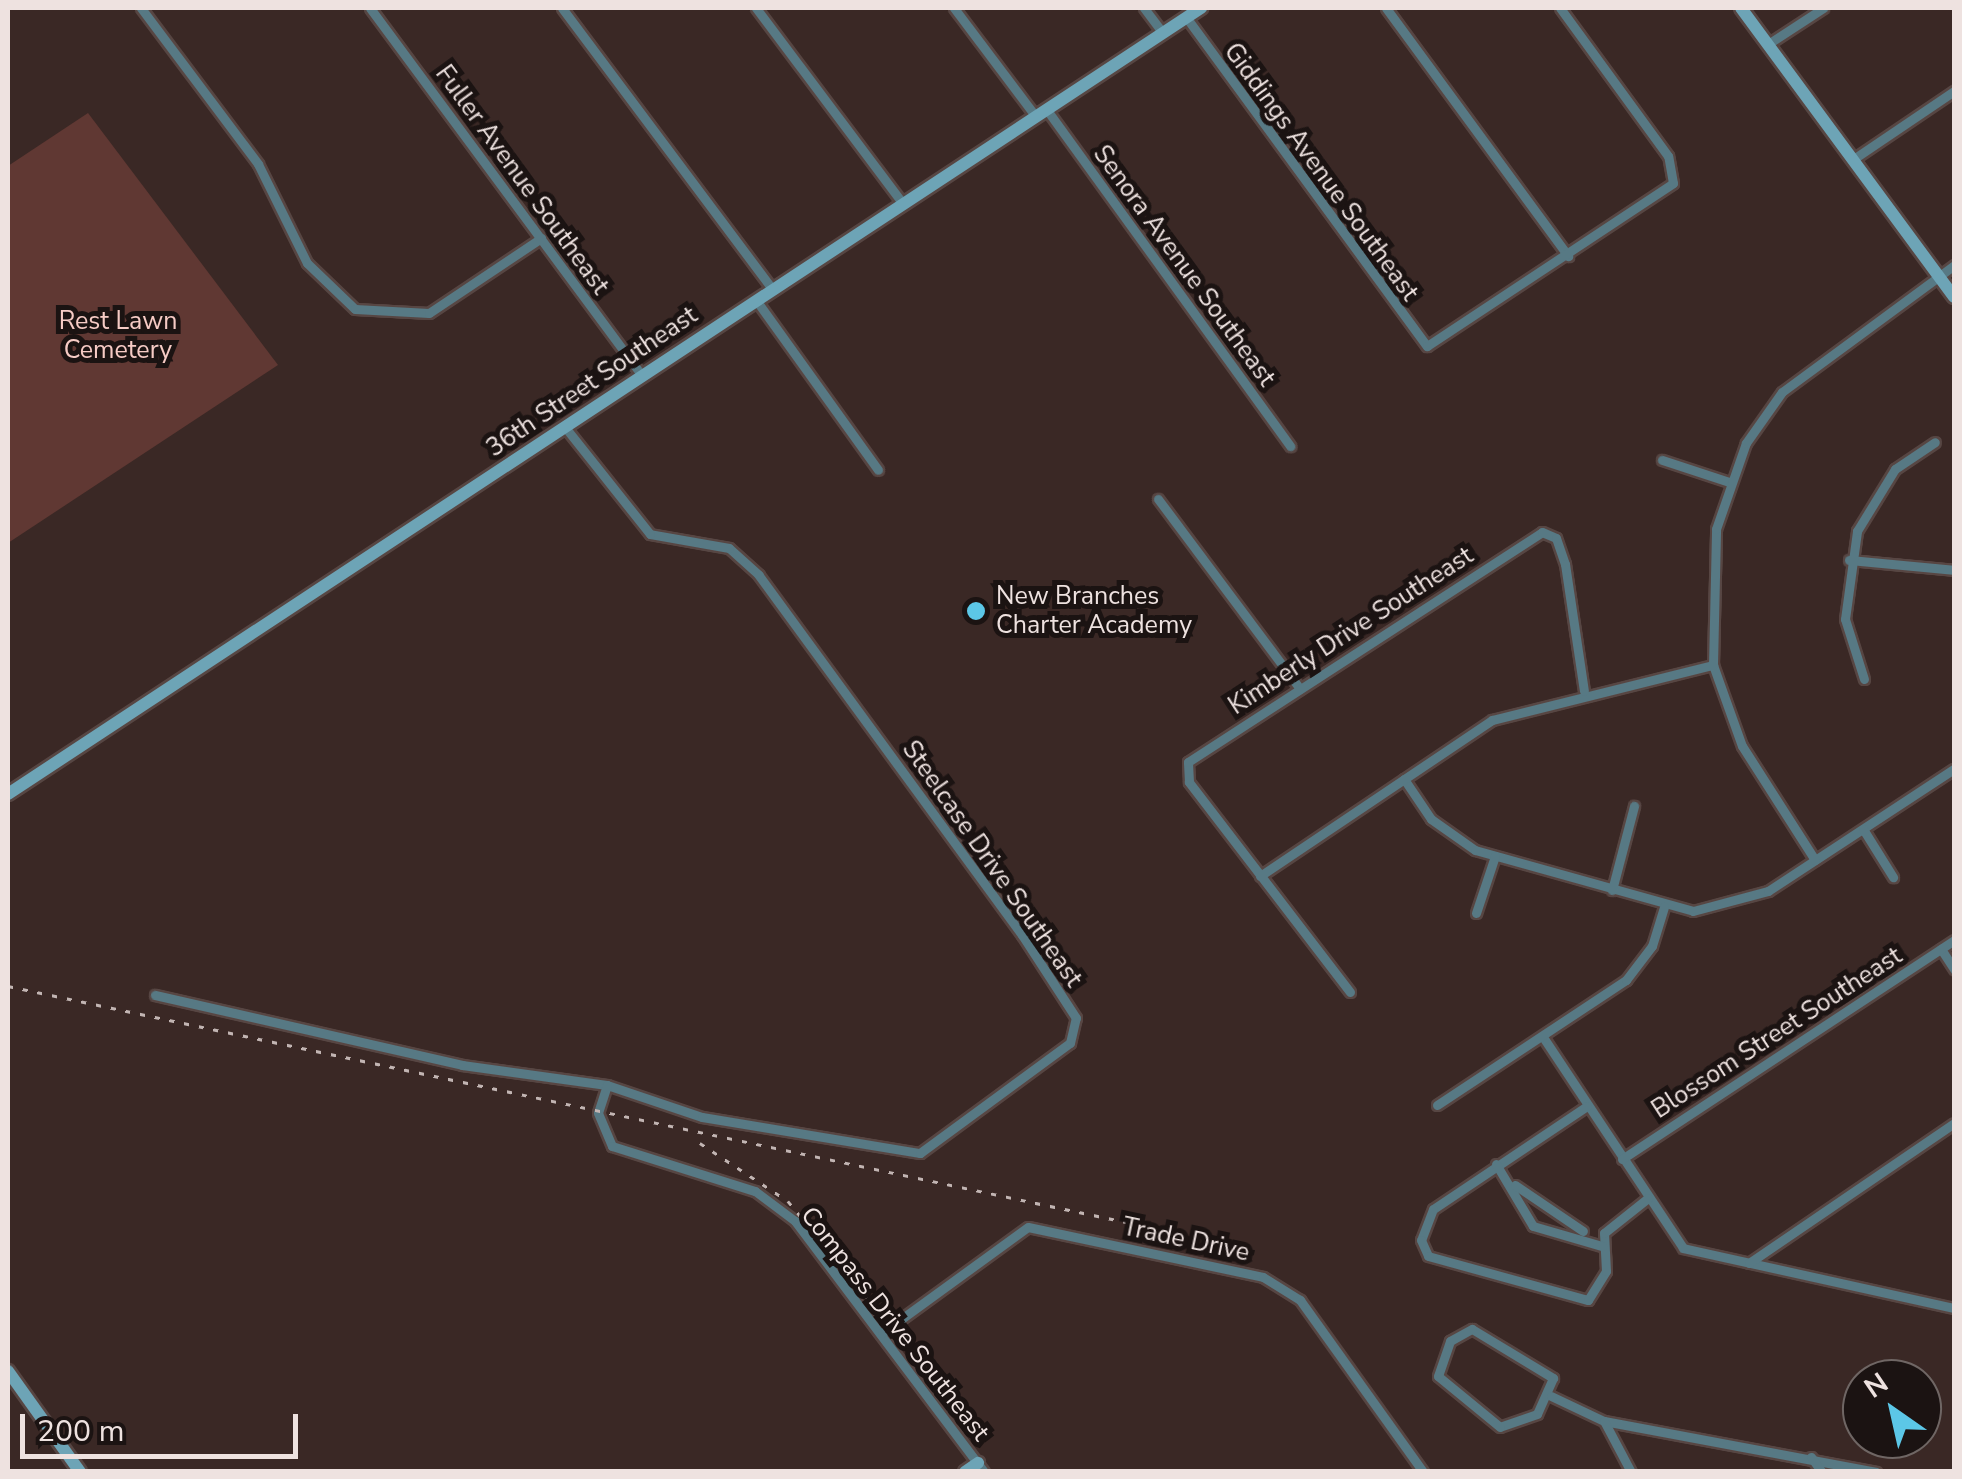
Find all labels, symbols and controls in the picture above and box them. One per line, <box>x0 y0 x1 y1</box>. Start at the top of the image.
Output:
street label: Giddings Avenue Southeast <box>1217 37 1425 307</box>
street label: Fuller Avenue Southeast <box>429 60 615 300</box>
street label: Senora Avenue Southeast <box>1087 140 1281 392</box>
street label: 36th Street Southeast <box>481 300 703 464</box>
park label: Rest Lawn Cemetery <box>59 307 177 366</box>
street label: Kimberly Drive Southeast <box>1223 541 1479 721</box>
place label: New Branches Charter Academy <box>996 582 1192 641</box>
marker: New Branches Charter Academy <box>965 600 987 622</box>
street label: Steelcase Drive Southeast <box>896 735 1088 993</box>
street label: Blossom Street Southeast <box>1646 941 1908 1125</box>
street label: Compass Drive Southeast <box>794 1201 996 1447</box>
street label: Trade Drive <box>1120 1212 1252 1268</box>
north arrow <box>1842 1359 1942 1459</box>
text: N <box>1857 1364 1896 1407</box>
scale bar <box>25 1394 302 1456</box>
text: 200 m <box>37 1411 124 1452</box>

